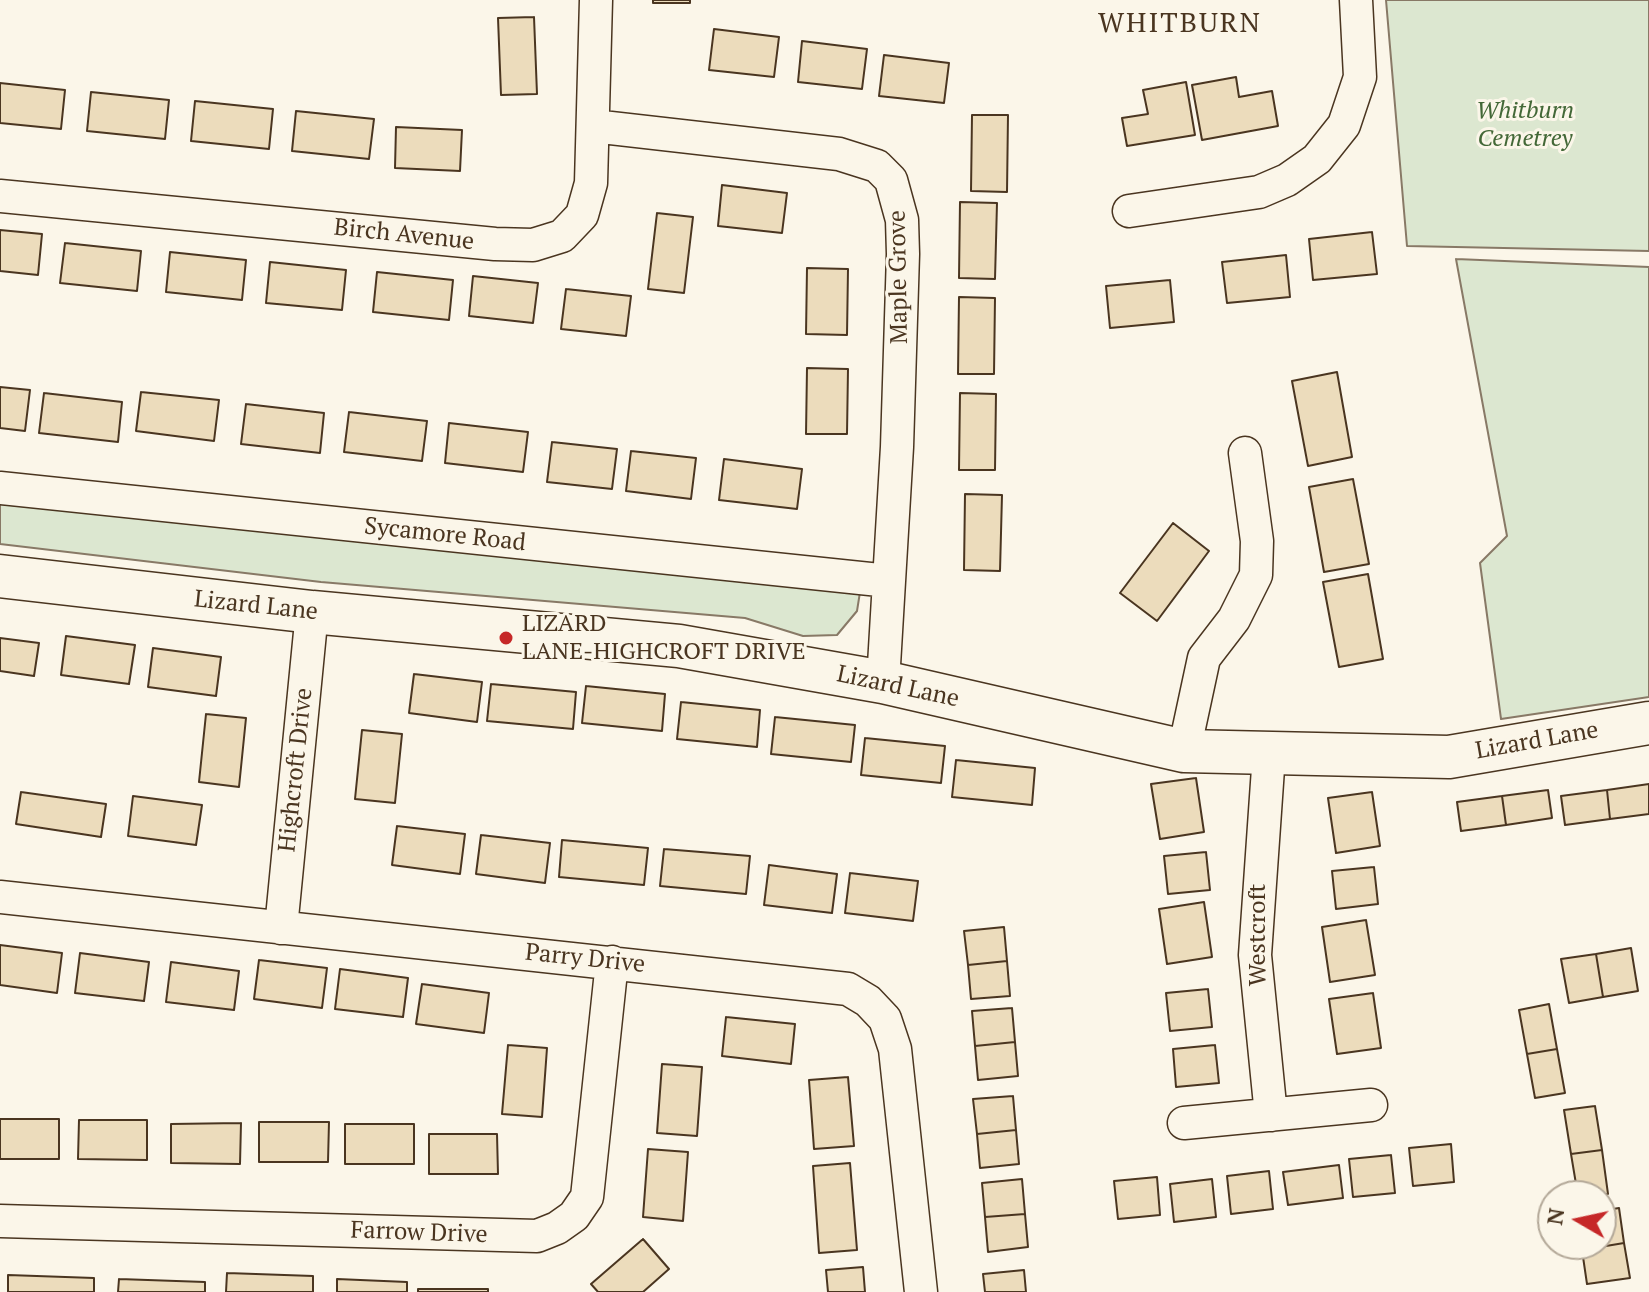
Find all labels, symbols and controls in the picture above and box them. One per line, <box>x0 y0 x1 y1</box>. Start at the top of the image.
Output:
district label: WHITBURN <box>1098 7 1262 41</box>
park label: Whitburn Cemetrey <box>1476 97 1574 153</box>
street label: Maple Grove <box>883 210 915 344</box>
street label: Birch Avenue <box>332 213 476 257</box>
street label: Sycamore Road <box>363 512 527 558</box>
street label: Lizard Lane <box>193 585 319 627</box>
place label: LIZARD LANE-HIGHCROFT DRIVE <box>522 610 806 666</box>
marker: LIZARD LANE-HIGHCROFT DRIVE <box>497 629 515 647</box>
street label: Lizard Lane <box>834 660 962 714</box>
street label: Highcroft Drive <box>273 686 319 854</box>
street label: Lizard Lane <box>1473 716 1601 766</box>
street label: Westcroft <box>1244 884 1272 986</box>
street label: Parry Drive <box>524 938 646 980</box>
north arrow <box>1537 1180 1617 1260</box>
text: N <box>1539 1206 1570 1227</box>
street label: Farrow Drive <box>350 1216 488 1250</box>

